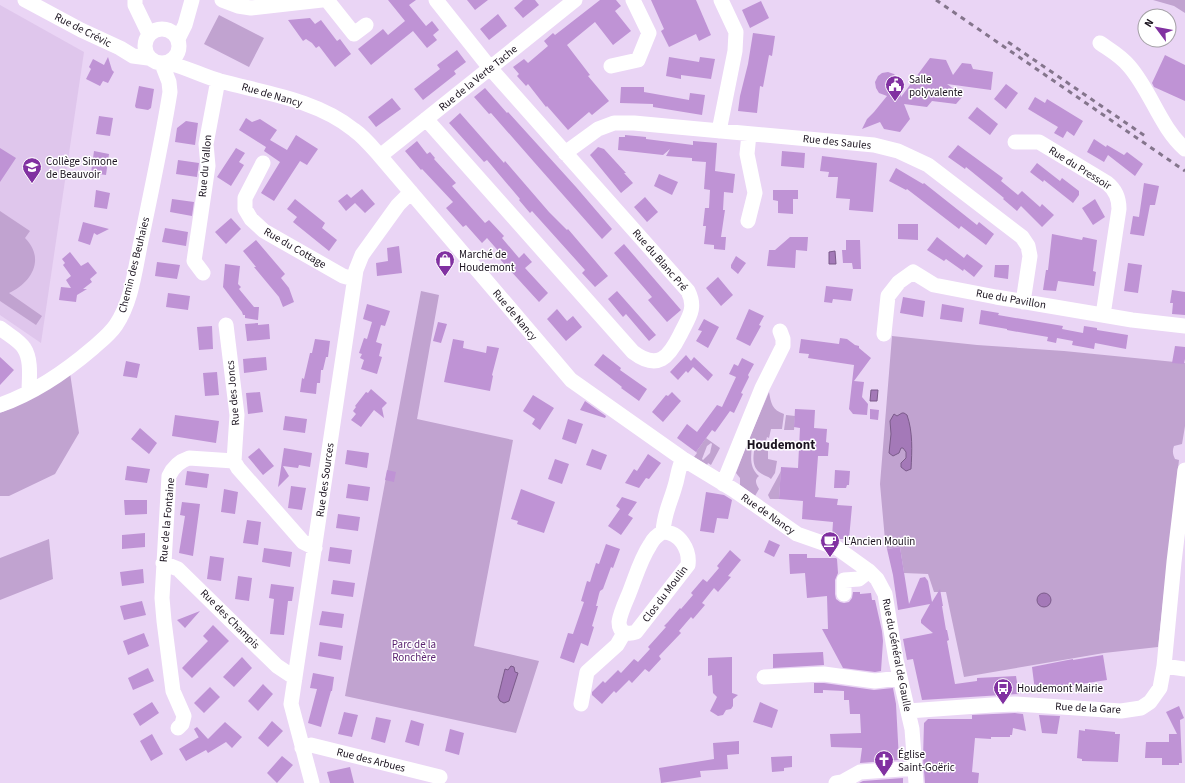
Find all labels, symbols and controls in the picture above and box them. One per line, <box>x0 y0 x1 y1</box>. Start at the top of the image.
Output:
north arrow <box>1137 8 1177 48</box>
street label: Rue de Crévic <box>52 9 114 51</box>
text: N <box>1141 16 1157 30</box>
street label: Rue de la Verte Tache <box>435 41 521 114</box>
place label: Salle polyvalente <box>909 72 963 100</box>
public building icon: Salle polyvalente <box>884 74 906 102</box>
street label: Rue de Nancy <box>240 79 304 111</box>
street label: Rue des Saules <box>802 131 872 153</box>
street label: Rue du Vallon <box>195 134 215 198</box>
street label: Rue du Pressoir <box>1046 143 1114 193</box>
place label: Collège Simone de Beauvoir <box>46 154 118 182</box>
school or university icon: Collège Simone de Beauvoir <box>21 156 43 184</box>
street label: Chemin des Beuhaies <box>115 215 153 315</box>
street label: Rue du Cottage <box>261 224 329 272</box>
street label: Rue du Blanc Pré <box>629 226 691 295</box>
place label: Marché de Houdemont <box>459 247 515 275</box>
shop icon: Marché de Houdemont <box>434 249 456 277</box>
street label: Rue du Pavillon <box>975 285 1047 313</box>
street label: Rue de Nancy <box>489 286 541 344</box>
street label: Rue des Joncs <box>223 360 243 426</box>
district label: Houdemont <box>747 436 815 454</box>
street label: Rue des Sources <box>312 442 338 518</box>
street label: Rue de la Fontaine <box>156 477 178 563</box>
street label: Rue de Nancy <box>738 490 798 538</box>
cafe icon: L'Ancien Moulin <box>819 530 841 558</box>
place label: L'Ancien Moulin <box>844 534 915 549</box>
street label: Clos du Moulin <box>639 562 691 626</box>
street label: Rue des Champis <box>197 586 263 652</box>
street label: Rue du Général de Gaulle <box>879 597 915 713</box>
park label: Parc de la Ronchère <box>392 637 436 665</box>
bus stop icon: Houdemont Mairie <box>992 677 1014 705</box>
place label: Houdemont Mairie <box>1017 681 1103 696</box>
street label: Rue de la Gare <box>1055 699 1122 717</box>
street label: Rue des Arbues <box>335 744 407 776</box>
place label: Église Saint-Goëric <box>898 747 955 775</box>
church icon: Église Saint-Goëric <box>873 749 895 777</box>

